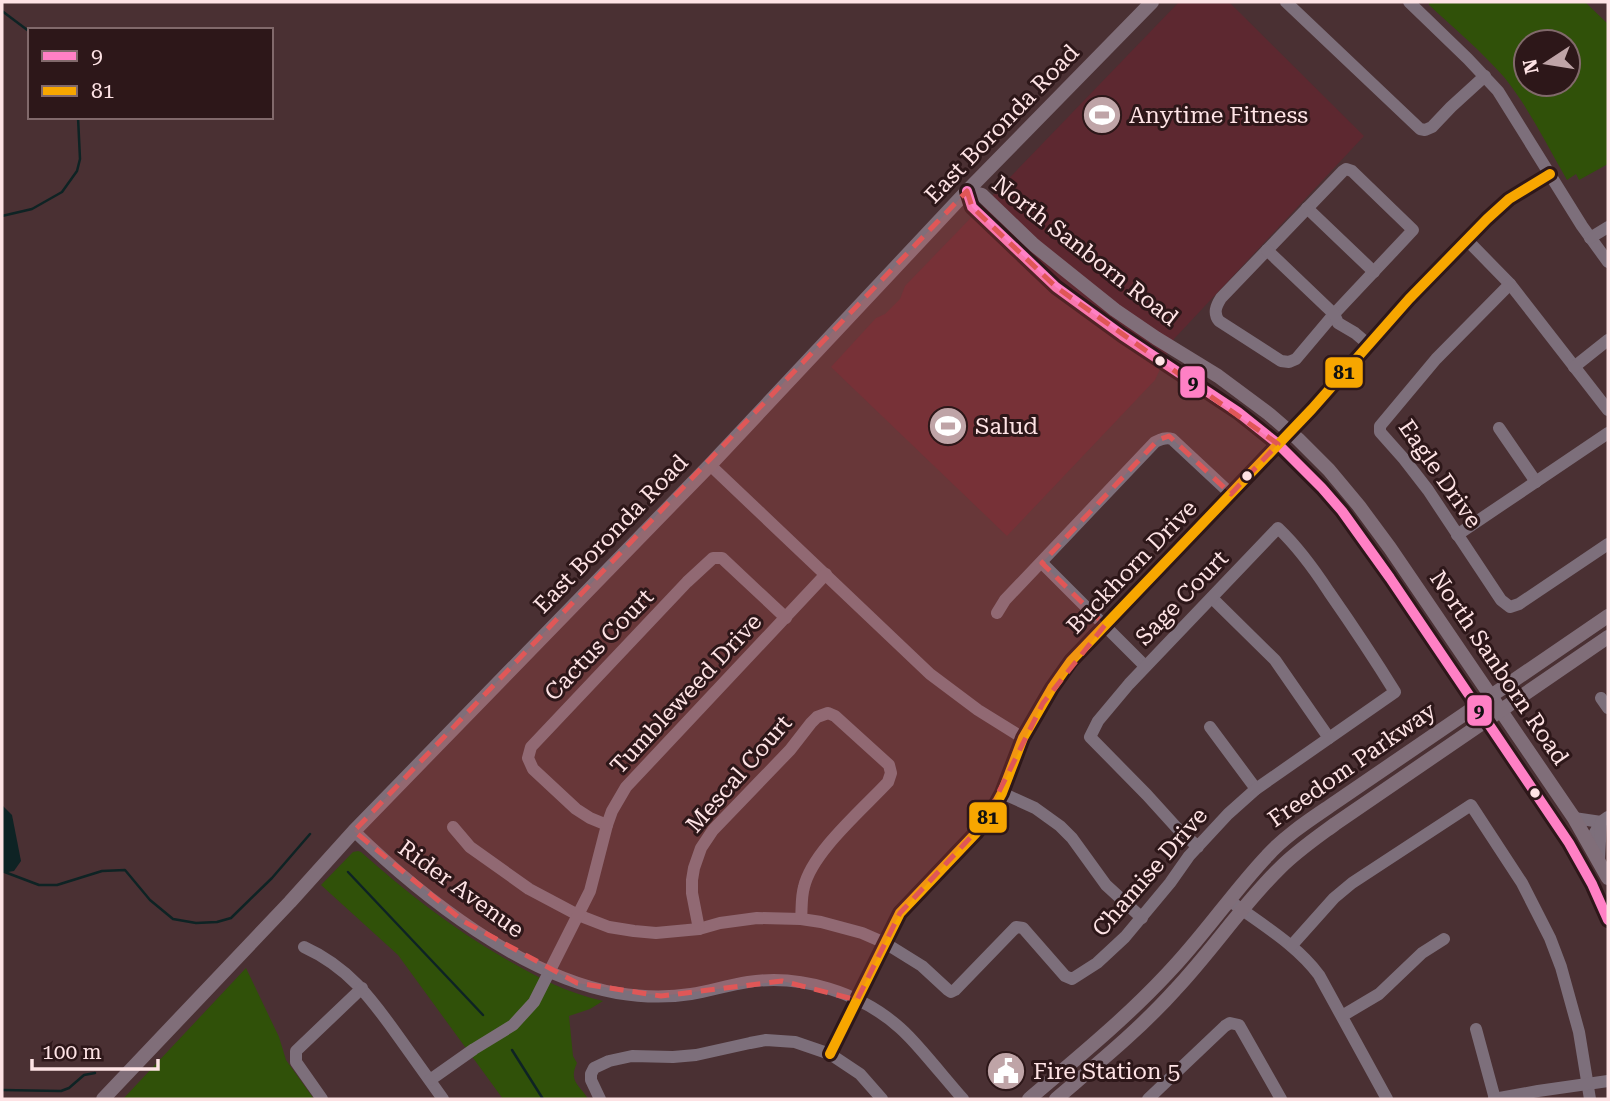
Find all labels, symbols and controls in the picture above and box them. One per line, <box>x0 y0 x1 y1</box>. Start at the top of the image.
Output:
legend <box>28 28 273 119</box>
north arrow <box>1512 28 1582 98</box>
street label: East Boronda Road <box>919 39 1085 209</box>
text: 9 <box>91 44 103 68</box>
text: N <box>1518 57 1544 76</box>
text: 81 <box>91 79 115 103</box>
sports icon: Anytime Fitness <box>1081 94 1123 136</box>
place label: Anytime Fitness <box>1129 102 1308 129</box>
street label: North Sanborn Road <box>987 170 1183 332</box>
unlabelled marker <box>1153 354 1167 368</box>
line badge: 81 <box>1324 356 1364 389</box>
text: 81 <box>1333 361 1355 384</box>
line badge: 9 <box>1179 365 1206 399</box>
text: 9 <box>1188 371 1199 394</box>
sports icon: Salud <box>927 405 969 447</box>
place label: Salud <box>975 413 1038 440</box>
street label: Eagle Drive <box>1393 415 1487 533</box>
street label: East Boronda Road <box>528 449 694 619</box>
unlabelled marker <box>1240 469 1254 483</box>
street label: Buckhorn Drive <box>1061 494 1203 640</box>
street label: Sage Court <box>1130 545 1234 651</box>
street label: North Sanborn Road <box>1424 566 1574 770</box>
street label: Cactus Court <box>539 583 659 706</box>
street label: Tumbleweed Drive <box>605 608 767 780</box>
line badge: 9 <box>1466 694 1493 727</box>
street label: Freedom Parkway <box>1263 697 1441 833</box>
text: 9 <box>1474 699 1485 722</box>
street label: Mescal Court <box>681 709 798 838</box>
unlabelled marker <box>1528 786 1542 800</box>
line badge: 81 <box>968 801 1008 834</box>
street label: Chamise Drive <box>1087 802 1213 942</box>
text: 81 <box>977 806 999 829</box>
street label: Rider Avenue <box>393 834 529 944</box>
scale bar <box>32 1028 158 1072</box>
text: 100 m <box>42 1040 102 1064</box>
public building icon: Fire Station 5 <box>985 1050 1027 1092</box>
place label: Fire Station 5 <box>1033 1058 1180 1085</box>

